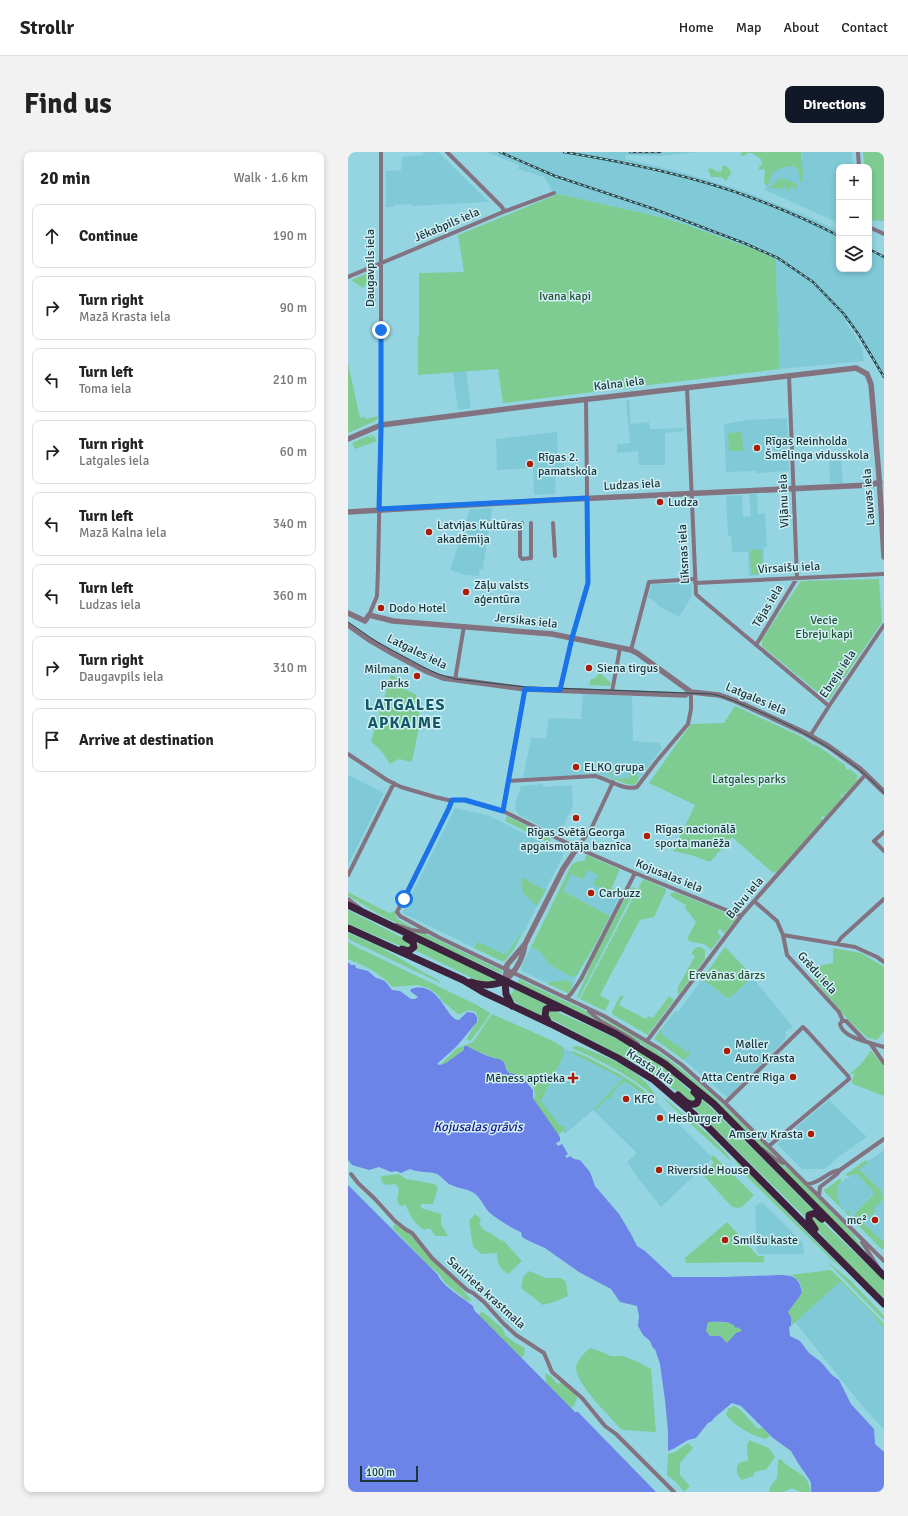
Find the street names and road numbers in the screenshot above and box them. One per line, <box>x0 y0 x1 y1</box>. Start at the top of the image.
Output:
street label: Jēkabpils iela <box>412 204 482 246</box>
street label: Daugavpils iela <box>363 229 378 307</box>
street label: Kalna iela <box>593 373 645 395</box>
street label: Lauvas iela <box>860 468 878 526</box>
street label: Viļānu iela <box>776 474 792 528</box>
street label: Ludzas iela <box>603 476 661 494</box>
street label: Līksnas iela <box>675 524 693 584</box>
street label: Virsaišu iela <box>757 559 821 577</box>
street label: Tējas iela <box>749 582 787 630</box>
street label: Jersikas iela <box>494 610 558 632</box>
street label: Latgales iela <box>385 631 449 673</box>
street label: Ebreju iela <box>816 647 860 701</box>
street label: Latgales iela <box>723 679 789 719</box>
street label: Kojusalas iela <box>633 856 705 896</box>
street label: Balvu iela <box>723 874 767 922</box>
street label: Grēdu iela <box>794 949 840 997</box>
street label: Krasta iela <box>623 1046 677 1088</box>
street label: Saulrieta krastmala <box>444 1254 528 1332</box>

